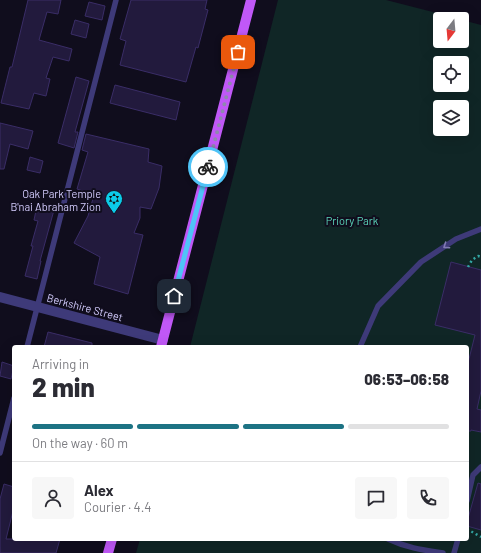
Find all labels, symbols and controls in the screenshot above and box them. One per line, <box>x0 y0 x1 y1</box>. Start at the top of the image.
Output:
north arrow <box>433 12 469 48</box>
map controls <box>433 12 469 136</box>
pin <box>221 35 255 69</box>
icon: bag <box>227 41 249 63</box>
button: locate <box>433 56 469 92</box>
button: layers <box>433 100 469 136</box>
courier <box>188 147 228 187</box>
icon: bike <box>197 156 219 178</box>
place label: Oak Park Temple B'nai Abraham Zion <box>10 187 101 213</box>
synagogue icon: Oak Park Temple B'nai Abraham Zion <box>104 189 124 214</box>
park label: Priory Park <box>326 214 379 227</box>
one-way arrow <box>443 241 450 248</box>
pin <box>157 279 191 313</box>
icon: home <box>163 285 185 307</box>
street label: Berkshire Street <box>45 291 125 323</box>
text: Arriving in <box>32 356 89 372</box>
text: 06:53–06:58 <box>364 370 449 388</box>
text: 2 min <box>32 371 95 402</box>
text: On the way · 60 m <box>32 435 128 451</box>
button: person <box>32 477 74 519</box>
button: chat <box>355 477 397 519</box>
button: phone <box>407 477 449 519</box>
text: Alex <box>84 481 114 499</box>
text: Courier · 4.4 <box>84 499 152 515</box>

